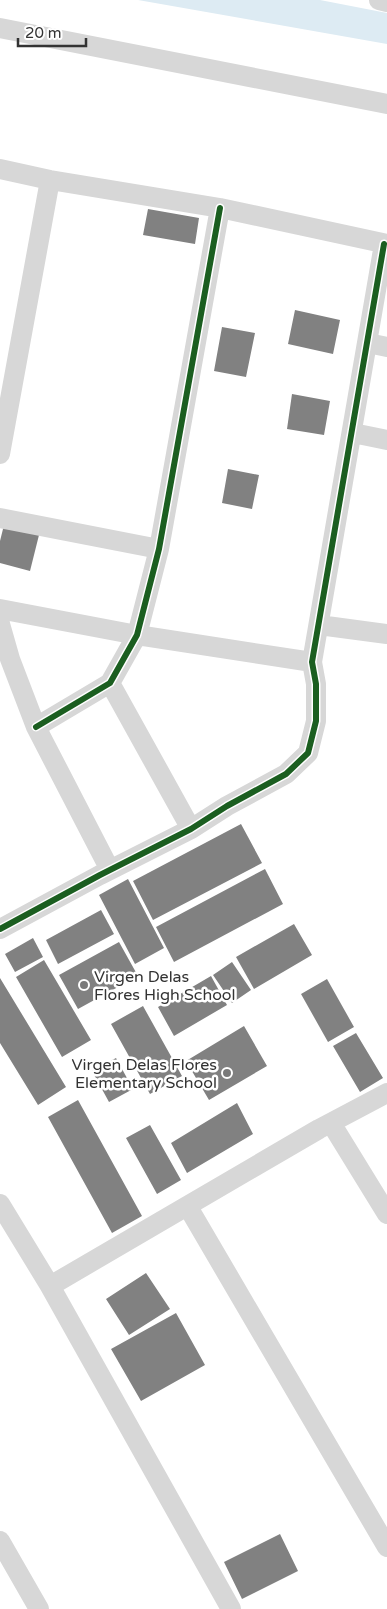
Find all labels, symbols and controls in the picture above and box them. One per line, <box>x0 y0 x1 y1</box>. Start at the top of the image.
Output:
scale bar <box>18 15 85 47</box>
text: 20 m <box>25 24 62 42</box>
place label: Virgen Delas Flores High School <box>94 967 236 1005</box>
marker: Virgen Delas Flores High School <box>78 979 90 991</box>
place label: Virgen Delas Flores Elementary School <box>72 1055 217 1093</box>
marker: Virgen Delas Flores Elementary School <box>221 1067 233 1079</box>

